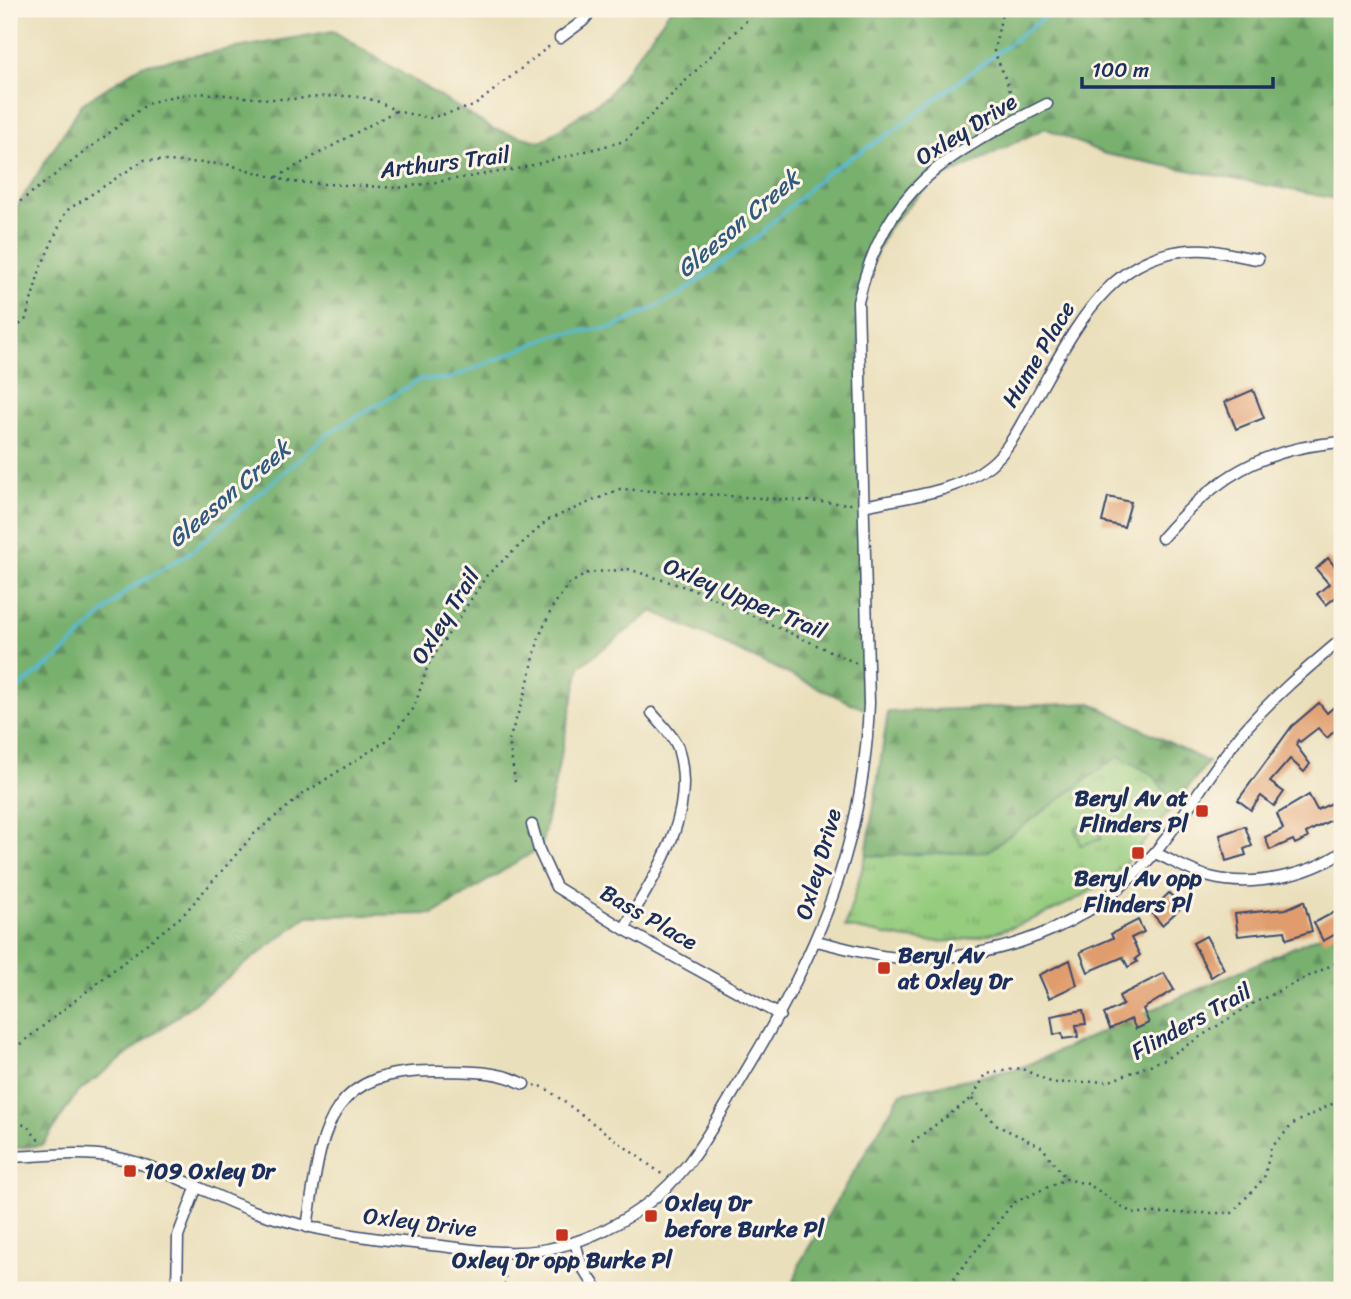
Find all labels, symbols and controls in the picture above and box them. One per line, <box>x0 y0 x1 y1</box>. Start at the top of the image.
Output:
scale bar <box>1082 46 1272 90</box>
text: 100 m <box>1092 51 1149 89</box>
street label: Oxley Drive <box>907 82 1026 177</box>
street label: Arthurs Trail <box>377 134 513 191</box>
water label: Gleeson Creek <box>667 157 812 289</box>
street label: Hume Place <box>990 293 1087 416</box>
water label: Gleeson Creek <box>158 427 303 559</box>
street label: Oxley Upper Trail <box>657 546 833 651</box>
street label: Oxley Trail <box>400 559 491 673</box>
place label: Beryl Av at Flinders Pl <box>1074 778 1189 845</box>
marker: Beryl Av at Flinders Pl <box>1194 803 1210 819</box>
street label: Oxley Drive <box>783 804 854 925</box>
marker: Beryl Av opp Flinders Pl <box>1130 845 1146 861</box>
place label: Beryl Av opp Flinders Pl <box>1074 858 1202 925</box>
street label: Bass Place <box>592 873 705 962</box>
place label: Beryl Av at Oxley Dr <box>897 935 1014 1002</box>
marker: Beryl Av at Oxley Dr <box>876 960 892 976</box>
street label: Flinders Trail <box>1123 971 1260 1072</box>
place label: 109 Oxley Dr <box>144 1151 277 1192</box>
marker: 109 Oxley Dr <box>122 1163 138 1179</box>
place label: Oxley Dr before Burke Pl <box>664 1183 825 1250</box>
street label: Oxley Drive <box>361 1195 479 1250</box>
marker: Oxley Dr before Burke Pl <box>643 1208 659 1224</box>
marker: Oxley Dr opp Burke Pl <box>554 1227 570 1243</box>
place label: Oxley Dr opp Burke Pl <box>452 1240 674 1281</box>

